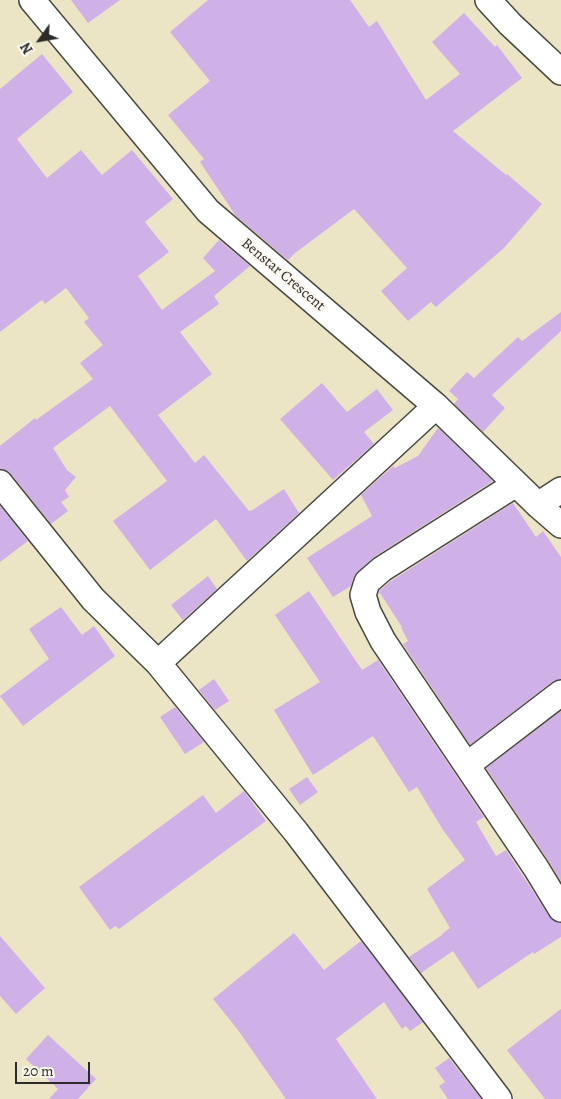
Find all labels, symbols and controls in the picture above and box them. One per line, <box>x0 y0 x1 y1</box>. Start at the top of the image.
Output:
north arrow <box>15 15 65 65</box>
text: N <box>16 39 38 58</box>
street label: Benstar Crescent <box>237 235 329 315</box>
scale bar <box>18 1052 92 1084</box>
text: 20 m <box>23 1061 54 1081</box>

